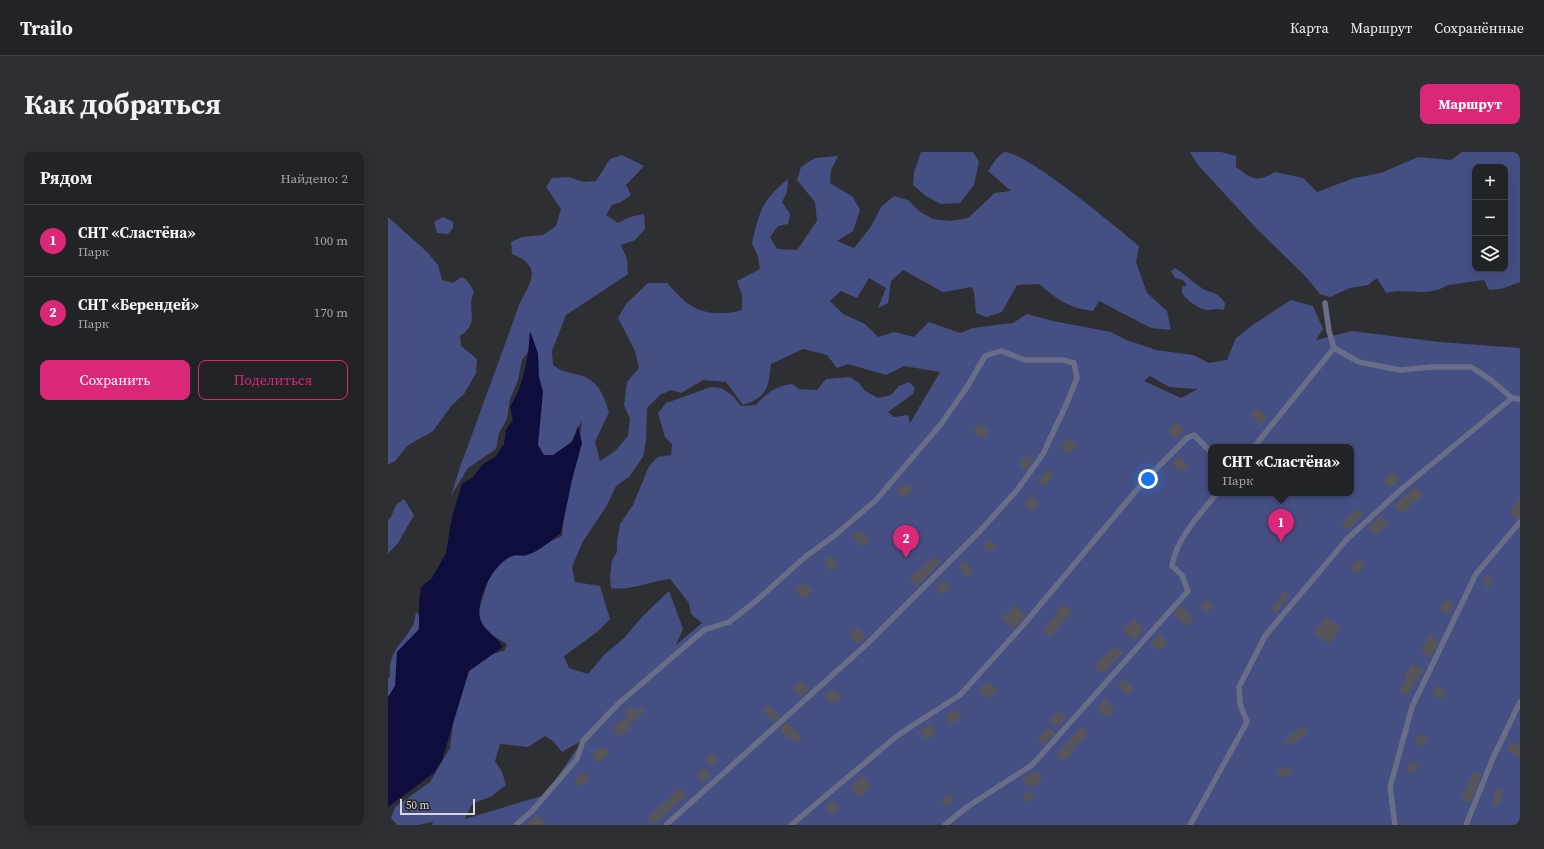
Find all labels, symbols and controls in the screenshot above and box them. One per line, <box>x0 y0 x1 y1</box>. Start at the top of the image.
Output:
text: Trailo <box>20 15 73 41</box>
text: Карта <box>1290 18 1329 38</box>
text: Маршрут <box>1351 18 1412 38</box>
text: Сохранённые <box>1434 18 1524 38</box>
button: Маршрут <box>1420 84 1520 124</box>
text: Как добраться <box>24 85 221 123</box>
map controls <box>1472 164 1508 272</box>
button: + <box>1472 164 1508 200</box>
text: Рядом <box>40 166 92 190</box>
text: Найдено: 2 <box>281 170 348 187</box>
button: − <box>1472 200 1508 236</box>
text: СНТ «Сластёна» <box>78 222 196 243</box>
text: 1 <box>49 232 57 249</box>
text: 100 m <box>314 232 348 249</box>
button: layers <box>1472 236 1508 272</box>
text: Парк <box>78 243 109 260</box>
text: СНТ «Берендей» <box>78 294 199 315</box>
text: 2 <box>49 304 57 321</box>
text: 170 m <box>314 304 348 321</box>
text: Парк <box>78 315 109 332</box>
button: Сохранить <box>40 360 190 400</box>
button: Поделиться <box>198 360 348 400</box>
popup <box>1208 444 1354 496</box>
text: СНТ «Сластёна» <box>1222 451 1340 472</box>
your location <box>1138 469 1158 489</box>
text: Парк <box>1222 472 1253 489</box>
pin: 1 <box>1268 509 1294 542</box>
pin: 2 <box>893 525 919 558</box>
scale bar <box>400 797 475 816</box>
text: 50 m <box>406 798 429 813</box>

